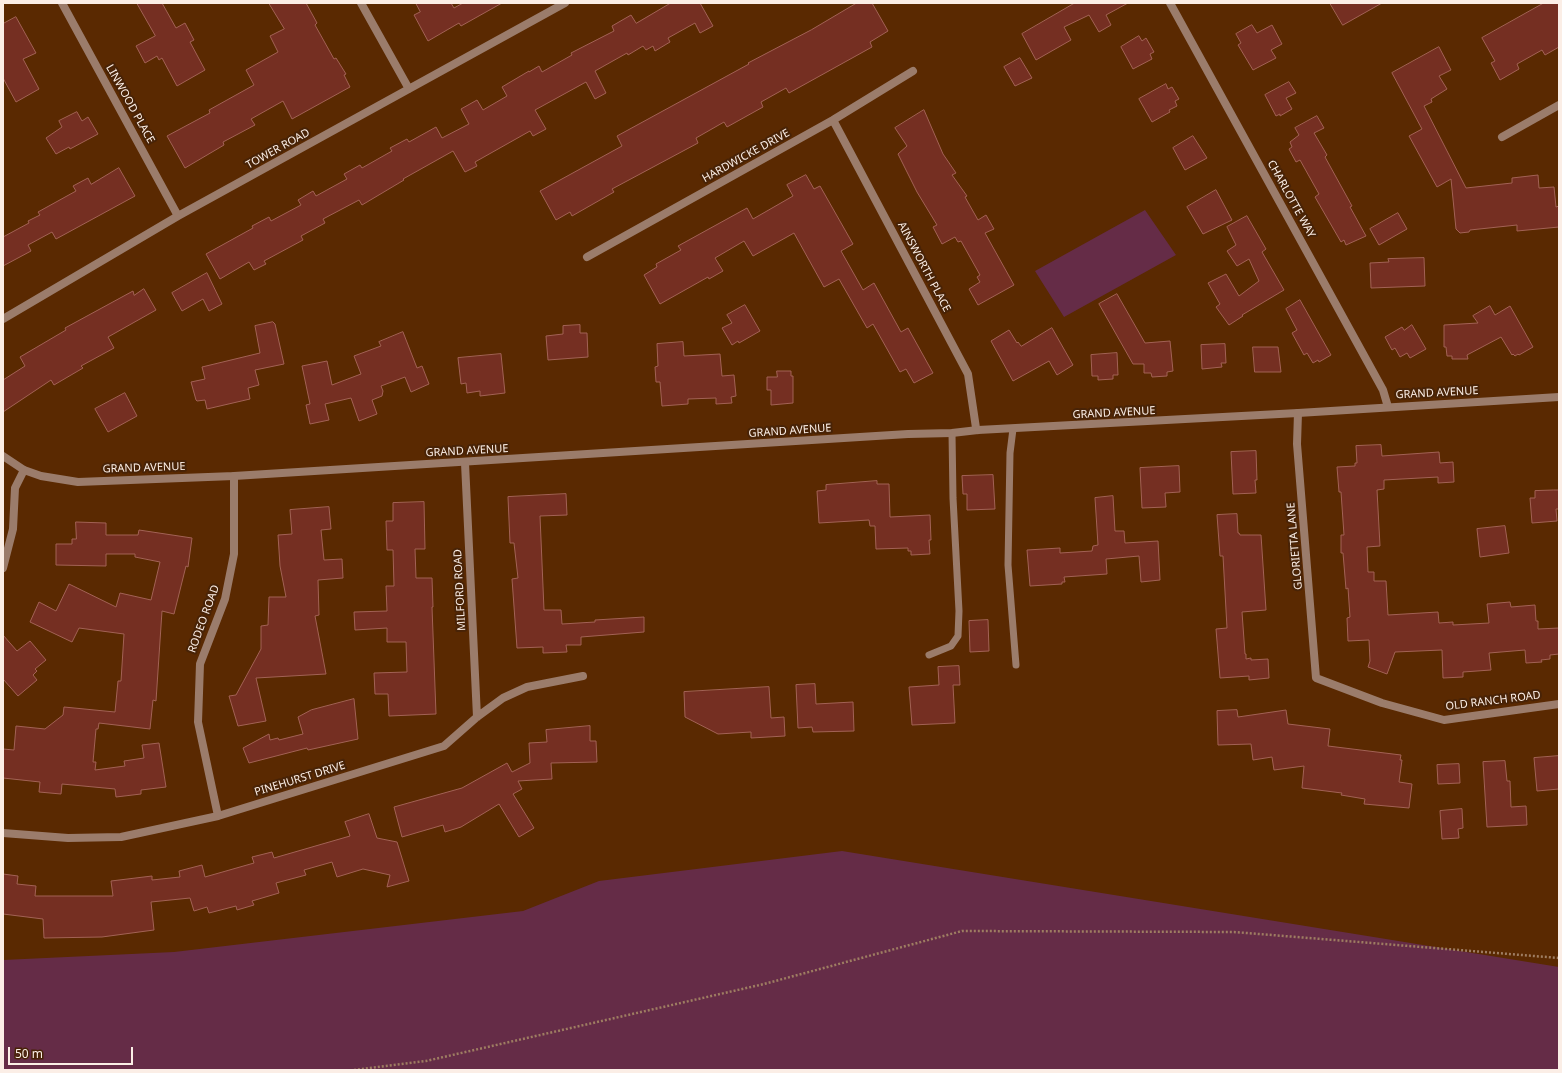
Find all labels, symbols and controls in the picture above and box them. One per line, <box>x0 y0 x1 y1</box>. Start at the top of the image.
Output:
street label: LINWOOD PLACE <box>103 62 157 146</box>
street label: TOWER ROAD <box>244 126 312 172</box>
street label: HARDWICKE DRIVE <box>700 126 792 186</box>
street label: CHARLOTTE WAY <box>1264 158 1318 240</box>
street label: AINSWORTH PLACE <box>895 220 953 314</box>
street label: GRAND AVENUE <box>1395 384 1479 402</box>
street label: GRAND AVENUE <box>1072 404 1156 422</box>
street label: GRAND AVENUE <box>748 422 832 440</box>
street label: GRAND AVENUE <box>425 442 509 460</box>
street label: GRAND AVENUE <box>102 460 186 476</box>
street label: GLORIETTA LANE <box>1285 502 1305 590</box>
street label: MILFORD ROAD <box>451 549 469 631</box>
street label: RODEO ROAD <box>186 583 222 655</box>
street label: OLD RANCH ROAD <box>1445 689 1541 713</box>
street label: PINEHURST DRIVE <box>253 759 347 799</box>
scale bar <box>10 1039 135 1065</box>
text: 50 m <box>15 1045 43 1062</box>

